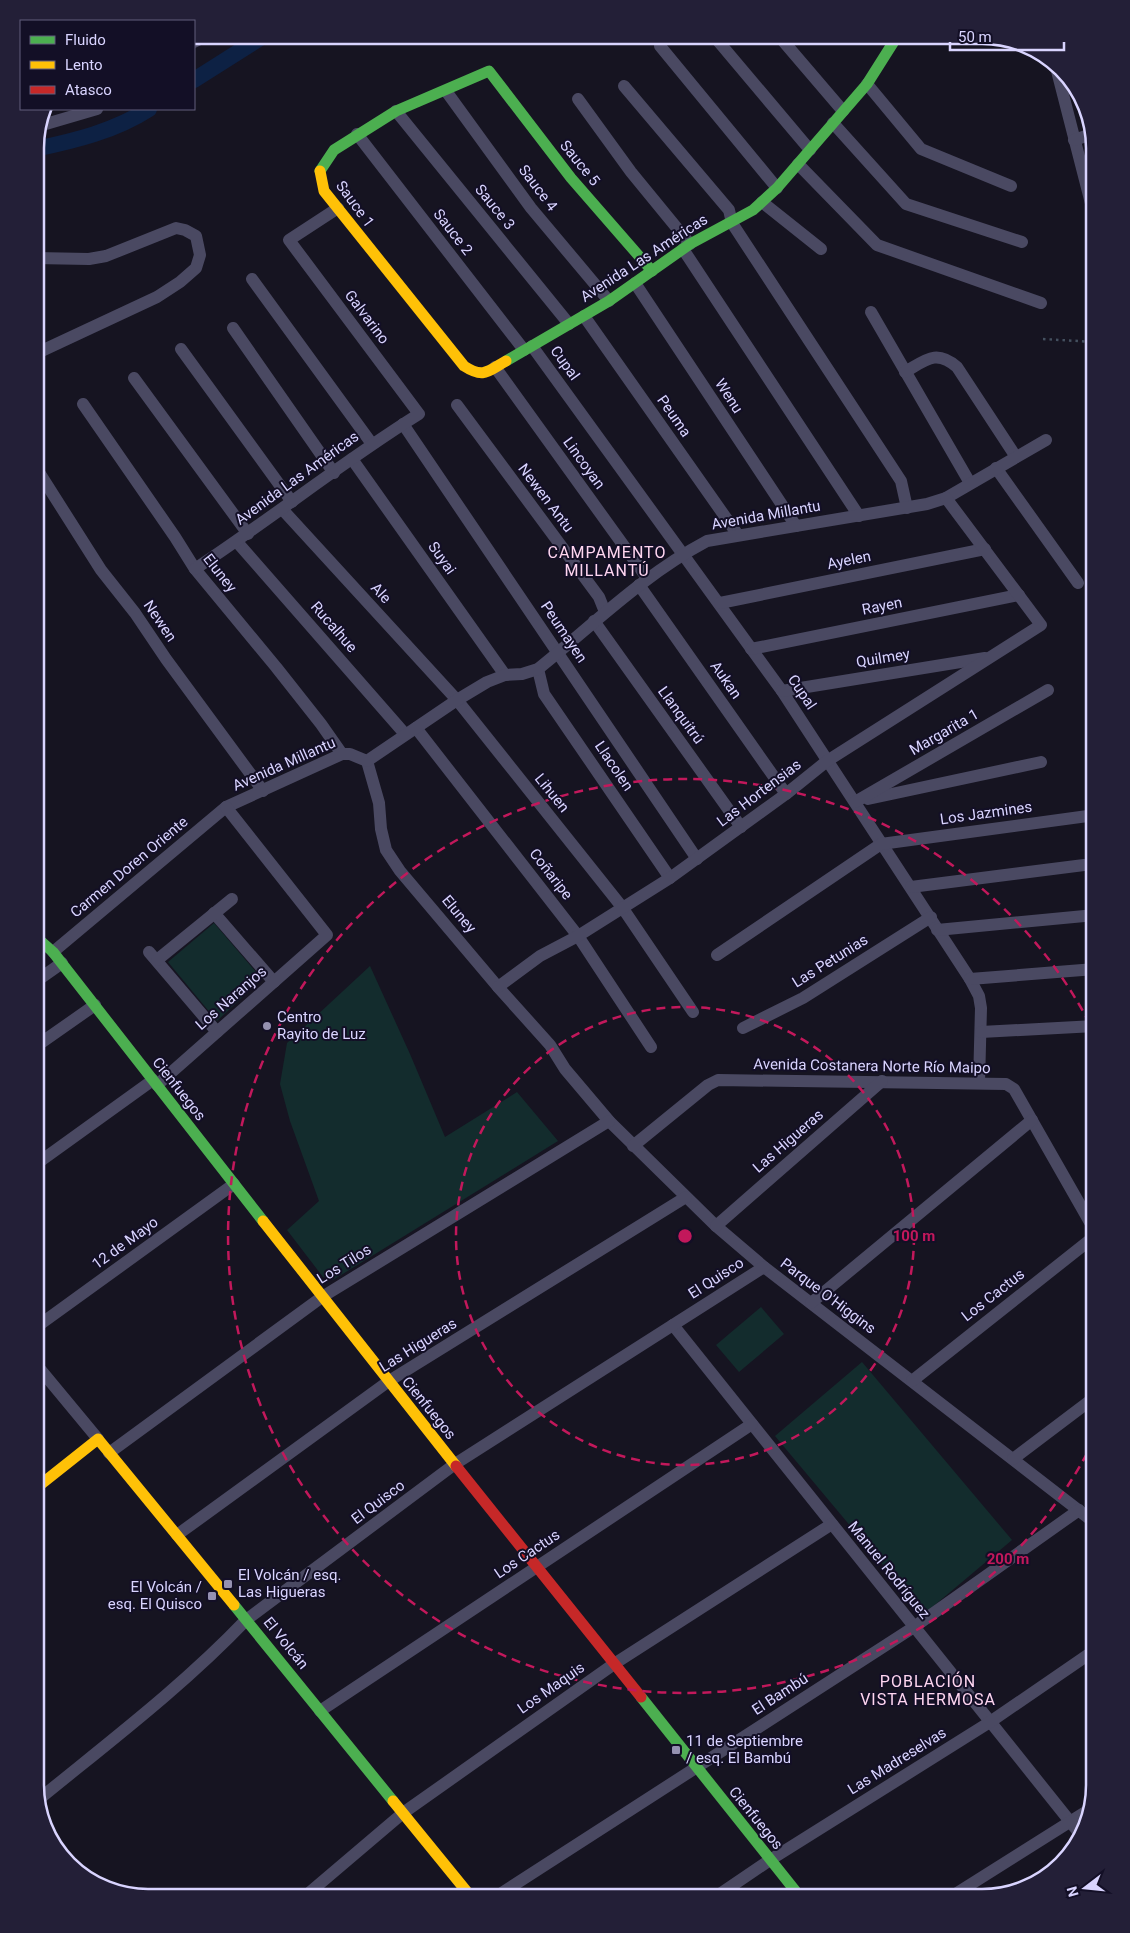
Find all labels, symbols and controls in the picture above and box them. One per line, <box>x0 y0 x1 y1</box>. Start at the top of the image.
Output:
legend <box>20 20 195 110</box>
scale bar <box>950 20 1064 52</box>
text: 50 m <box>958 28 992 46</box>
text: Fluido <box>65 31 106 49</box>
text: Lento <box>65 56 103 74</box>
text: Atasco <box>65 81 112 99</box>
street label: Sauce 5 <box>556 137 604 189</box>
street label: Sauce 4 <box>515 161 562 215</box>
street label: Sauce 1 <box>332 177 378 231</box>
street label: Sauce 3 <box>471 181 519 233</box>
street label: Sauce 2 <box>430 205 476 259</box>
street label: Avenida Las Américas <box>577 210 711 306</box>
street label: Galvarino <box>341 286 393 348</box>
street label: Cupal <box>546 342 584 384</box>
street label: Wenu <box>711 375 747 417</box>
street label: Peuma <box>653 392 695 440</box>
street label: Avenida Las Américas <box>232 427 362 529</box>
street label: Lincoyan <box>559 434 609 492</box>
street label: Newen Antu <box>514 460 578 536</box>
street label: Avenida Millantu <box>710 497 822 533</box>
street label: Suyai <box>424 538 460 578</box>
district label: CAMPAMENTO MILLANTÚ <box>548 543 666 580</box>
street label: Ayelen <box>826 547 872 573</box>
street label: Eluney <box>199 550 241 596</box>
street label: Ale <box>367 579 395 607</box>
street label: Rayen <box>860 593 904 619</box>
street label: Newen <box>140 597 180 645</box>
street label: Rucalhue <box>307 598 361 656</box>
street label: Peumayen <box>537 598 591 666</box>
street label: Quilmey <box>855 645 911 671</box>
street label: Aukan <box>707 658 745 702</box>
street label: Cupal <box>784 671 820 713</box>
street label: Llanquitrú <box>654 683 708 747</box>
street label: Margarita 1 <box>906 705 982 759</box>
street label: Avenida Millantu <box>230 733 338 795</box>
street label: Llacolen <box>591 738 637 794</box>
street label: Las Hortensias <box>713 755 805 831</box>
street label: Lihuen <box>531 770 573 816</box>
street label: Los Jazmines <box>939 798 1033 828</box>
street label: Carmen Doren Oriente <box>67 813 191 921</box>
street label: Coñaripe <box>525 845 577 903</box>
street label: Eluney <box>438 891 480 937</box>
street label: Las Petunias <box>789 931 871 991</box>
street label: Los Naranjos <box>192 962 270 1034</box>
place label: Centro Rayito de Luz <box>277 1008 366 1043</box>
marker: Centro Rayito de Luz <box>261 1020 273 1032</box>
street label: Cienfuegos <box>149 1054 209 1124</box>
street label: Avenida Costanera Norte Río Maipo <box>753 1055 991 1077</box>
street label: Las Higueras <box>749 1106 827 1176</box>
street label: 12 de Mayo <box>88 1213 162 1273</box>
centre of rings <box>676 1227 694 1245</box>
text: 100 m <box>893 1227 935 1245</box>
street label: Los Tilos <box>314 1240 374 1288</box>
street label: El Quisco <box>685 1253 747 1303</box>
street label: Parque O'Higgins <box>777 1254 879 1338</box>
street label: Los Cactus <box>958 1265 1028 1325</box>
street label: Las Higueras <box>376 1314 460 1376</box>
street label: Cienfuegos <box>398 1373 460 1443</box>
street label: El Quisco <box>348 1476 408 1528</box>
street label: Manuel Rodríguez <box>844 1518 934 1622</box>
street label: Los Cactus <box>491 1526 563 1582</box>
text: 200 m <box>987 1550 1029 1568</box>
place label: El Volcán / esq. Las Higueras <box>238 1566 341 1601</box>
place label: El Volcán / esq. El Quisco <box>108 1578 202 1613</box>
marker: El Volcán / esq. Las Higueras <box>222 1578 234 1590</box>
marker: El Volcán / esq. El Quisco <box>206 1590 218 1602</box>
street label: El Volcán <box>260 1613 312 1673</box>
street label: Los Maquis <box>514 1658 588 1718</box>
street label: El Bambú <box>749 1669 811 1719</box>
district label: POBLACIÓN VISTA HERMOSA <box>860 1671 996 1709</box>
street label: Las Madreselvas <box>844 1724 950 1798</box>
place label: 11 de Septiembre / esq. El Bambú <box>686 1732 803 1767</box>
marker: 11 de Septiembre / esq. El Bambú <box>670 1744 682 1756</box>
street label: Cienfuegos <box>725 1783 787 1853</box>
north arrow <box>1060 1863 1110 1913</box>
text: N <box>1063 1885 1082 1899</box>

